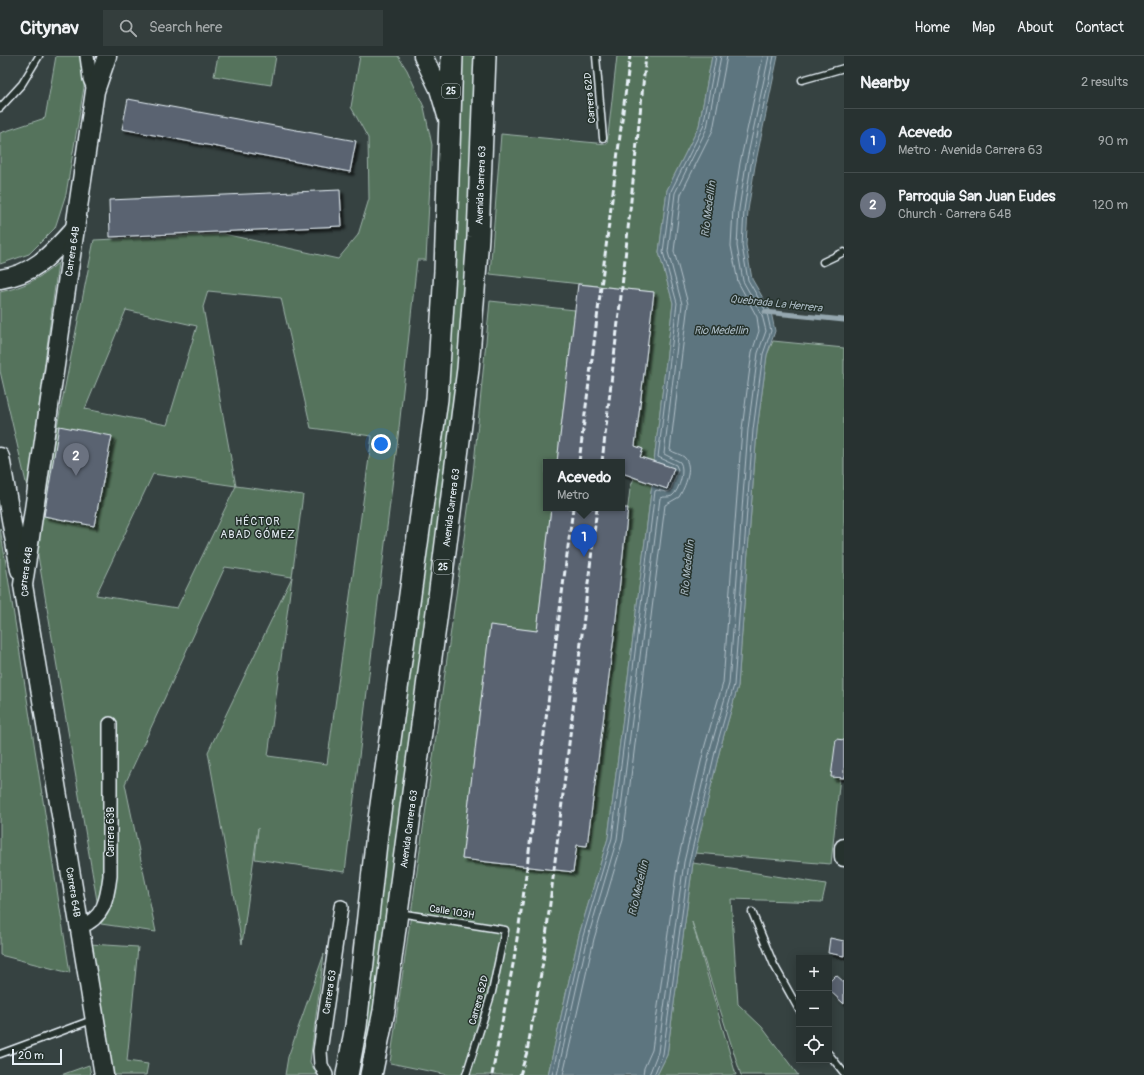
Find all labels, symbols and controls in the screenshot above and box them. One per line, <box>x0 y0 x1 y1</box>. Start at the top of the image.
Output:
search box <box>103 10 383 46</box>
text: Citynav <box>20 16 79 40</box>
icon: search <box>117 17 139 39</box>
text: Search here <box>149 18 222 37</box>
text: Home <box>915 19 950 36</box>
text: Map <box>972 19 995 36</box>
text: About <box>1017 19 1053 36</box>
text: Contact <box>1075 19 1124 36</box>
street label: Carrera 62D <box>582 72 598 124</box>
text: Nearby <box>860 72 909 93</box>
text: 2 results <box>1081 74 1128 90</box>
road number: 25 <box>442 84 460 98</box>
text: Acevedo <box>898 123 952 142</box>
text: 1 <box>870 133 876 149</box>
text: 90 m <box>1098 133 1128 149</box>
text: Metro · Avenida Carrera 63 <box>898 142 1043 158</box>
street label: Avenida Carrera 63 <box>473 145 489 225</box>
water label: Río Medellín <box>699 179 718 238</box>
text: Parroquia San Juan Eudes <box>898 187 1056 206</box>
text: 2 <box>869 197 877 213</box>
text: 120 m <box>1092 197 1128 213</box>
text: Church · Carrera 64B <box>898 206 1011 222</box>
street label: Carrera 64B <box>63 225 82 277</box>
water label: Quebrada La Herrera <box>729 292 824 315</box>
water label: Rio Medellin <box>694 324 749 337</box>
your location <box>371 434 391 454</box>
pin: 2 <box>63 443 89 476</box>
popup <box>543 459 625 511</box>
street label: Avenida Carrera 63 <box>441 468 462 548</box>
text: Acevedo <box>557 468 611 487</box>
text: Metro <box>557 487 589 503</box>
district label: HÉCTOR ABAD GÓMEZ <box>220 515 296 541</box>
pin: 1 <box>571 524 597 557</box>
water label: Río Medellín <box>678 538 697 597</box>
street label: Carrera 64B <box>18 546 36 598</box>
road number: 25 <box>434 560 452 574</box>
street label: Avenida Carrera 63 <box>398 789 420 869</box>
street label: Carrera 63B <box>105 807 117 857</box>
water label: Río Medellín <box>626 858 651 917</box>
street label: Carrera 64B <box>63 866 83 918</box>
street label: Calle 103H <box>429 903 475 921</box>
map controls <box>796 955 832 1063</box>
button: + <box>796 955 832 991</box>
street label: Carrera 63 <box>320 969 339 1015</box>
street label: Carrera 62D <box>467 974 491 1026</box>
button: − <box>796 991 832 1027</box>
button: locate <box>796 1027 832 1063</box>
scale bar <box>12 1047 62 1066</box>
text: 20 m <box>18 1049 44 1062</box>

